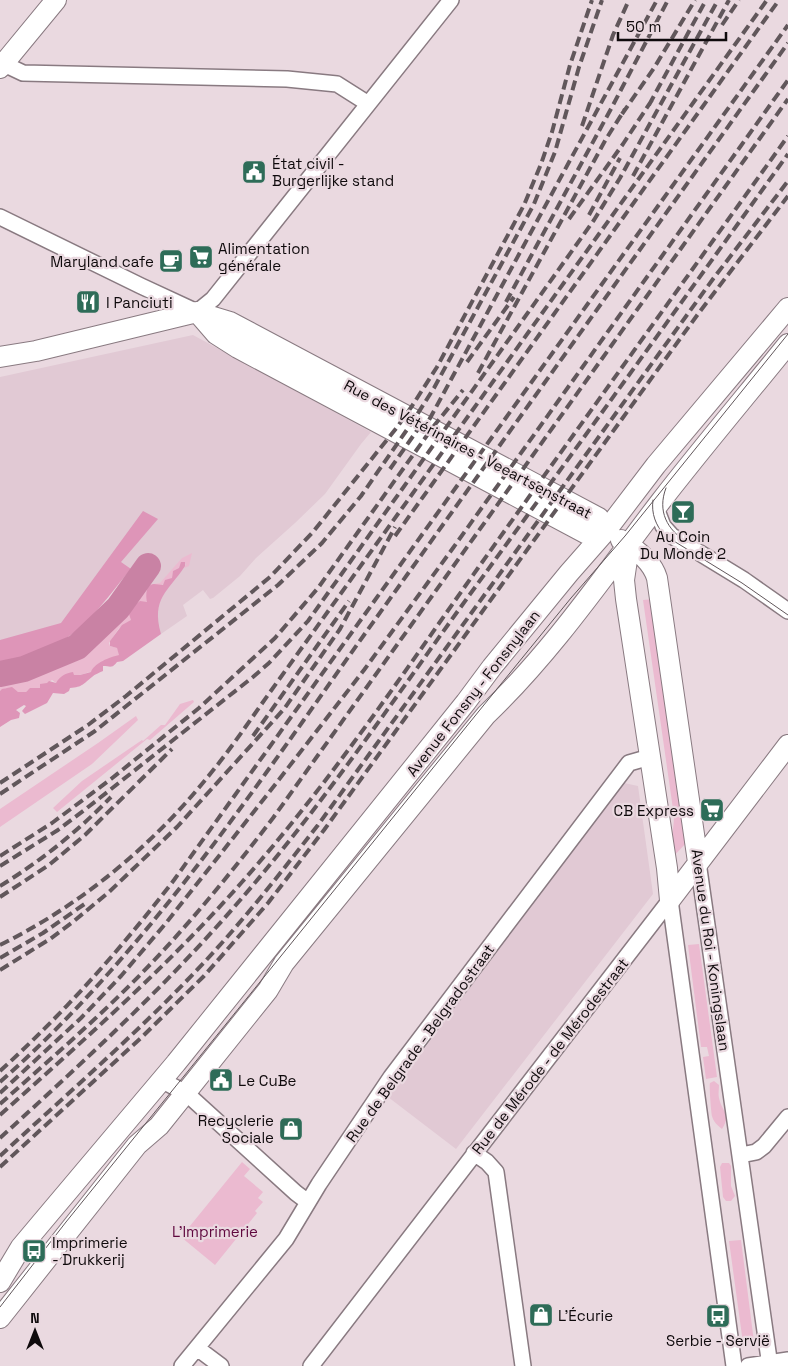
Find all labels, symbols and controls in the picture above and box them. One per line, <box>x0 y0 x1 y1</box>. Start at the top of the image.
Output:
scale bar <box>618 10 726 42</box>
text: 50 m <box>626 17 661 36</box>
place label: État civil - Burgerlijke stand <box>272 154 394 190</box>
public building icon: État civil - Burgerlijke stand <box>241 159 267 185</box>
place label: Alimentation générale <box>218 239 310 275</box>
supermarket icon: Alimentation générale <box>188 244 214 270</box>
cafe icon: Maryland cafe <box>158 248 184 274</box>
place label: Maryland cafe <box>50 252 154 271</box>
restaurant icon: I Panciuti <box>75 289 101 315</box>
place label: I Panciuti <box>106 293 173 312</box>
street label: Rue des Vétérinaires - Veeartsenstraat <box>341 375 595 523</box>
bar icon: Au Coin Du Monde 2 <box>670 499 696 525</box>
place label: Au Coin Du Monde 2 <box>640 527 726 563</box>
street label: Avenue Fonsny - Fonsnylaan <box>402 606 544 780</box>
supermarket icon: CB Express <box>699 797 725 823</box>
place label: CB Express <box>614 801 694 820</box>
street label: Avenue du Roi - Koningslaan <box>687 848 735 1052</box>
street label: Rue de Belgrade - Belgradostraat <box>342 940 498 1146</box>
street label: Rue de Mérode - de Mérodestraat <box>468 954 633 1158</box>
public building icon: Le CuBe <box>208 1067 234 1093</box>
place label: Le CuBe <box>238 1071 297 1090</box>
place label: Recyclerie Sociale <box>198 1111 274 1147</box>
shop icon: Recyclerie Sociale <box>278 1116 304 1142</box>
park label: L'Imprimerie <box>172 1222 258 1241</box>
place label: Imprimerie - Drukkerij <box>52 1233 128 1269</box>
bus stop icon: Imprimerie - Drukkerij <box>21 1238 47 1264</box>
shop icon: L'Écurie <box>528 1302 554 1328</box>
bus stop icon: Serbie - Servië <box>705 1303 731 1329</box>
north arrow <box>10 1306 60 1356</box>
place label: L'Écurie <box>558 1306 613 1325</box>
text: N <box>30 1309 40 1327</box>
place label: Serbie - Servië <box>666 1331 770 1350</box>

